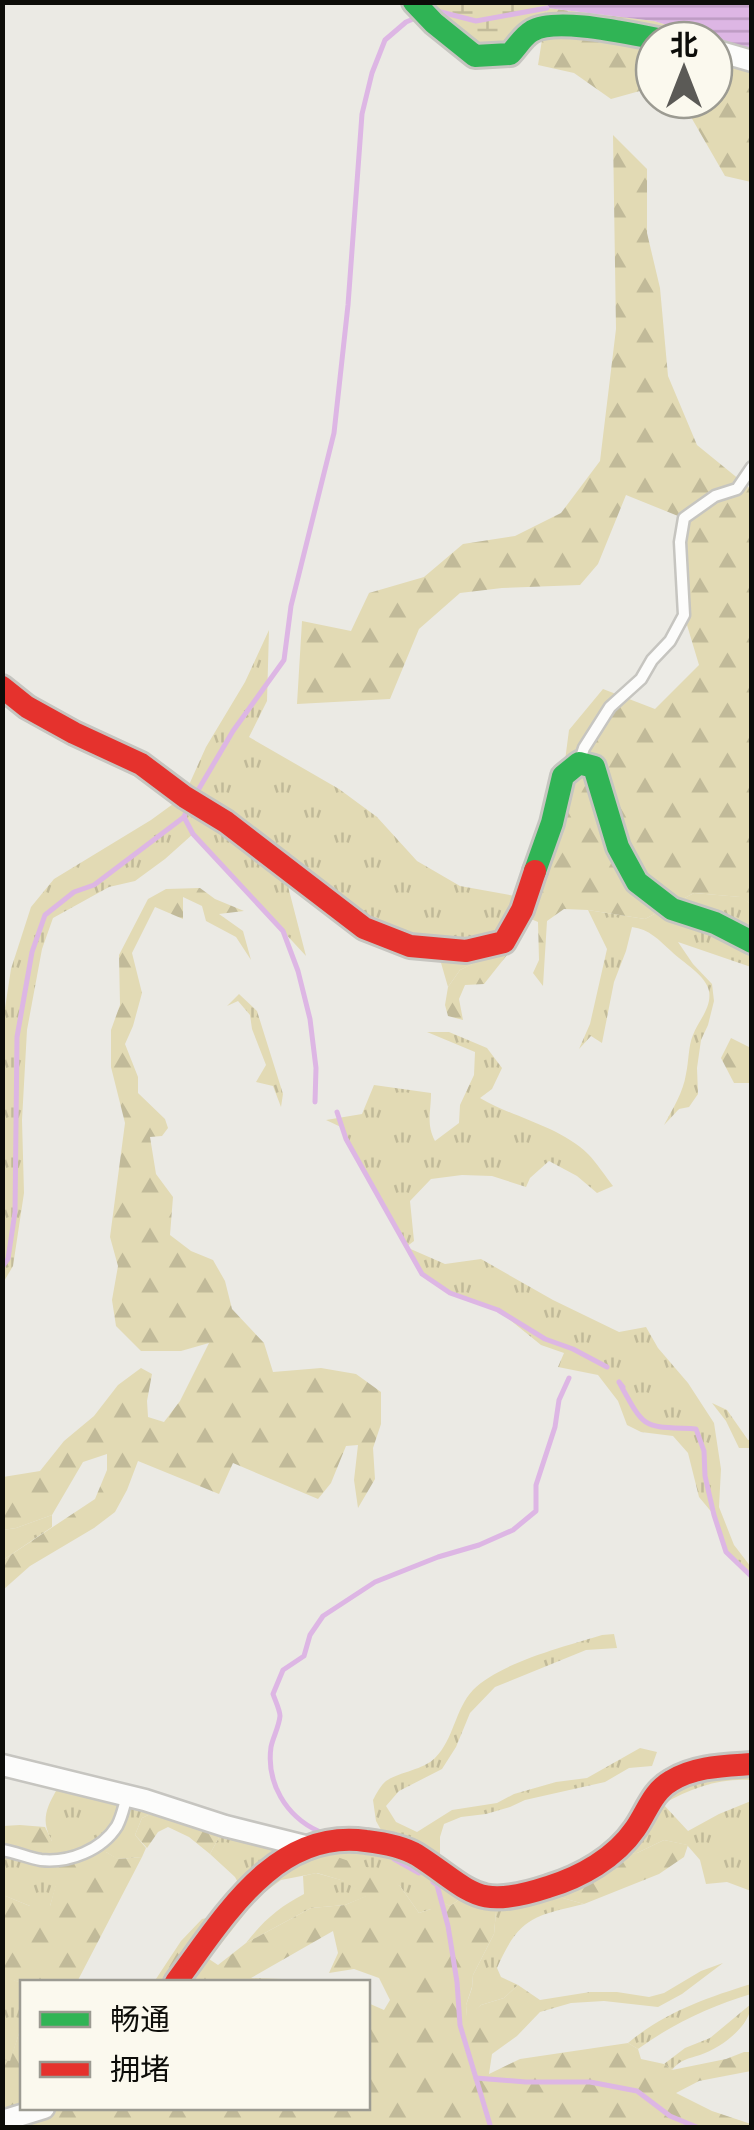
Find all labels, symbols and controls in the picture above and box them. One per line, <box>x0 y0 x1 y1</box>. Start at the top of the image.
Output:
north arrow <box>634 20 734 120</box>
text: 北 <box>670 29 698 61</box>
legend <box>20 1980 370 2110</box>
text: 畅通 <box>110 2002 170 2036</box>
text: 拥堵 <box>110 2052 170 2086</box>

